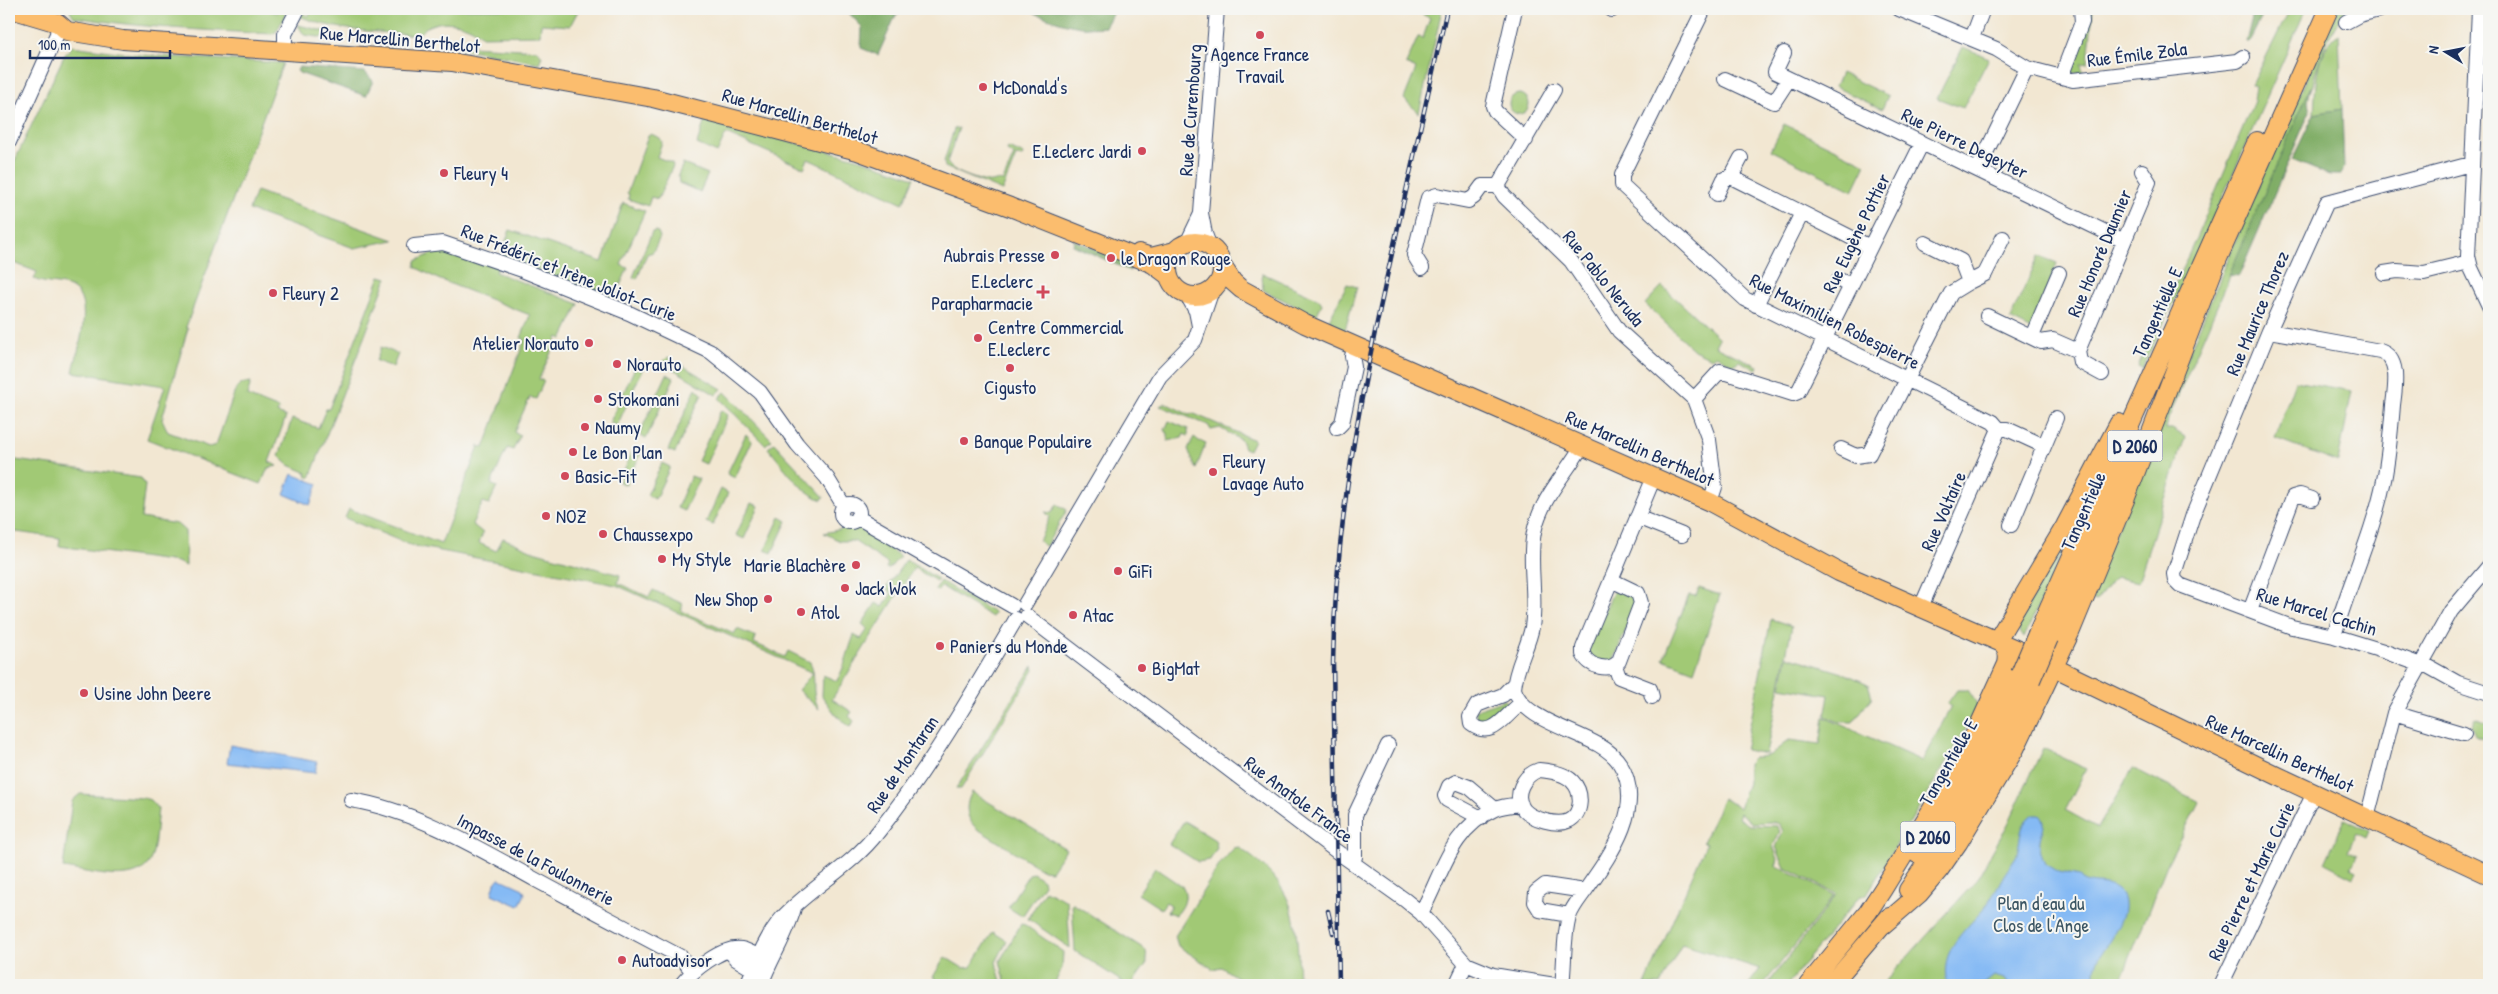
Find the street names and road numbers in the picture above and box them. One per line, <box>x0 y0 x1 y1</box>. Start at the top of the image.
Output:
street label: Rue Marcellin Berthelot <box>319 19 481 59</box>
street label: Rue Émile Zola <box>2086 35 2189 73</box>
street label: Rue de Curembourg <box>1172 43 1208 177</box>
street label: Rue Marcellin Berthelot <box>719 81 881 151</box>
street label: Rue Pierre Degeyter <box>1897 101 2033 185</box>
street label: Rue Eugène Pottier <box>1816 168 1896 297</box>
street label: Rue Honoré Daumier <box>2060 185 2138 321</box>
street label: Rue Frédéric et Irène Joliot-Curie <box>458 217 681 327</box>
street label: Rue Pablo Neruda <box>1557 224 1651 332</box>
street label: Rue Maurice Thorez <box>2219 247 2295 379</box>
street label: Tangentielle E <box>2126 262 2189 361</box>
street label: Rue Maximilien Robespierre <box>1745 267 1925 375</box>
street label: Rue Marcellin Berthelot <box>1561 404 1719 493</box>
road number: D 2060 <box>2108 431 2162 462</box>
street label: Rue Voltaire <box>1914 467 1972 555</box>
street label: Tangentielle <box>2054 467 2112 554</box>
street label: Rue Marcel Cachin <box>2254 580 2380 642</box>
street label: Rue Marcellin Berthelot <box>2202 707 2359 799</box>
street label: Rue de Montaran <box>860 710 944 818</box>
street label: Tangentielle E <box>1913 713 1984 810</box>
street label: Rue Anatole France <box>1239 749 1359 849</box>
street label: Rue Pierre et Marie Curie <box>2201 797 2301 965</box>
street label: Impasse de la Foulonnerie <box>453 807 620 912</box>
road number: D 2060 <box>1900 822 1956 852</box>

